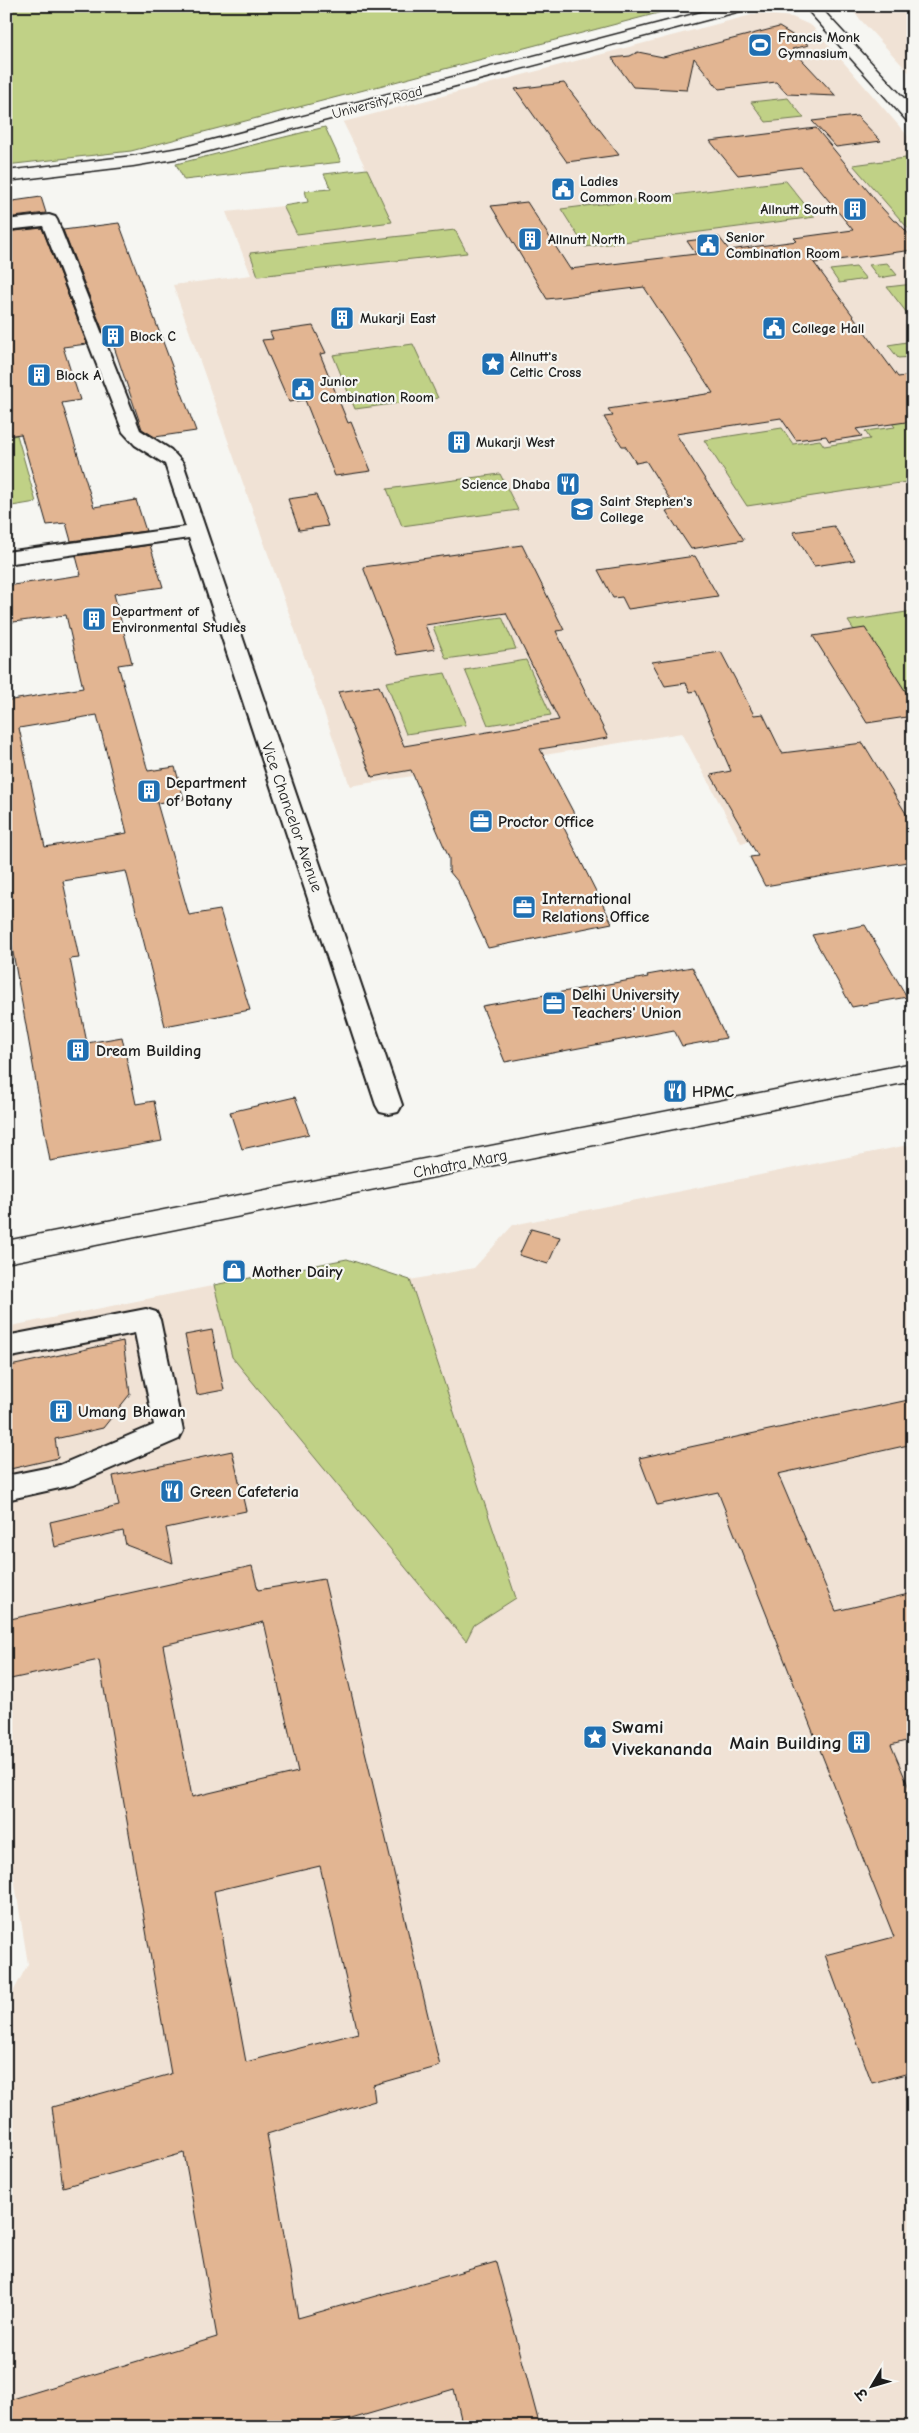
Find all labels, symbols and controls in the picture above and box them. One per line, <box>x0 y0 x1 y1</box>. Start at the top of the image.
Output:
place label: Francis Monk Gymnasium <box>778 29 860 62</box>
sports icon: Francis Monk Gymnasium <box>747 32 773 58</box>
street label: University Road <box>330 82 424 123</box>
place label: Ladies Common Room <box>580 173 672 206</box>
public building icon: Ladies Common Room <box>550 176 576 202</box>
building icon: Allnutt South <box>842 196 868 222</box>
place label: Allnutt South <box>761 201 838 218</box>
building icon: Allnutt North <box>517 226 543 252</box>
place label: Senior Combination Room <box>726 229 840 262</box>
place label: Allnutt North <box>548 231 625 248</box>
public building icon: Senior Combination Room <box>695 232 721 258</box>
building icon: Mukarji East <box>329 305 355 331</box>
place label: Mukarji East <box>360 310 436 327</box>
public building icon: College Hall <box>761 315 787 341</box>
place label: College Hall <box>792 320 864 337</box>
building icon: Block C <box>100 323 126 349</box>
place label: Block C <box>130 328 176 345</box>
place label: Allnutt's Celtic Cross <box>510 348 581 381</box>
place icon: Allnutt's Celtic Cross <box>480 351 506 377</box>
building icon: Block A <box>26 362 52 388</box>
place label: Block A <box>56 367 101 384</box>
place label: Junior Combination Room <box>320 373 434 406</box>
public building icon: Junior Combination Room <box>290 376 316 402</box>
building icon: Mukarji West <box>446 429 472 455</box>
place label: Mukarji West <box>476 434 555 451</box>
restaurant icon: Science Dhaba <box>555 471 581 497</box>
place label: Science Dhaba <box>462 476 550 493</box>
place label: Saint Stephen's College <box>600 493 692 526</box>
school or university icon: Saint Stephen's College <box>569 496 595 522</box>
place label: Department of Environmental Studies <box>112 603 246 636</box>
building icon: Department of Environmental Studies <box>81 606 107 632</box>
street label: Vice Chancelor Avenue <box>258 740 326 894</box>
place label: Department of Botany <box>166 774 247 810</box>
building icon: Department of Botany <box>136 778 162 804</box>
office icon: Proctor Office <box>468 808 494 834</box>
place label: Proctor Office <box>498 813 594 831</box>
place label: International Relations Office <box>542 890 650 926</box>
office icon: International Relations Office <box>511 894 537 920</box>
place label: Delhi University Teachers' Union <box>572 986 681 1022</box>
office icon: Delhi University Teachers' Union <box>541 990 567 1016</box>
building icon: Dream Building <box>65 1037 91 1063</box>
place label: Dream Building <box>96 1042 202 1060</box>
restaurant icon: HPMC <box>662 1078 688 1104</box>
place label: HPMC <box>692 1083 734 1101</box>
street label: Chhatra Marg <box>412 1146 509 1182</box>
shop icon: Mother Dairy <box>221 1258 247 1284</box>
place label: Mother Dairy <box>252 1263 343 1281</box>
building icon: Umang Bhawan <box>48 1398 74 1424</box>
place label: Umang Bhawan <box>78 1403 186 1421</box>
restaurant icon: Green Cafeteria <box>159 1478 185 1504</box>
place label: Green Cafeteria <box>190 1483 299 1501</box>
place label: Swami Vivekananda <box>612 1716 712 1760</box>
place icon: Swami Vivekananda <box>582 1724 608 1750</box>
building icon: Main Building <box>846 1729 872 1755</box>
place label: Main Building <box>730 1732 842 1754</box>
north arrow <box>846 2360 896 2410</box>
text: उ <box>852 2383 873 2404</box>

